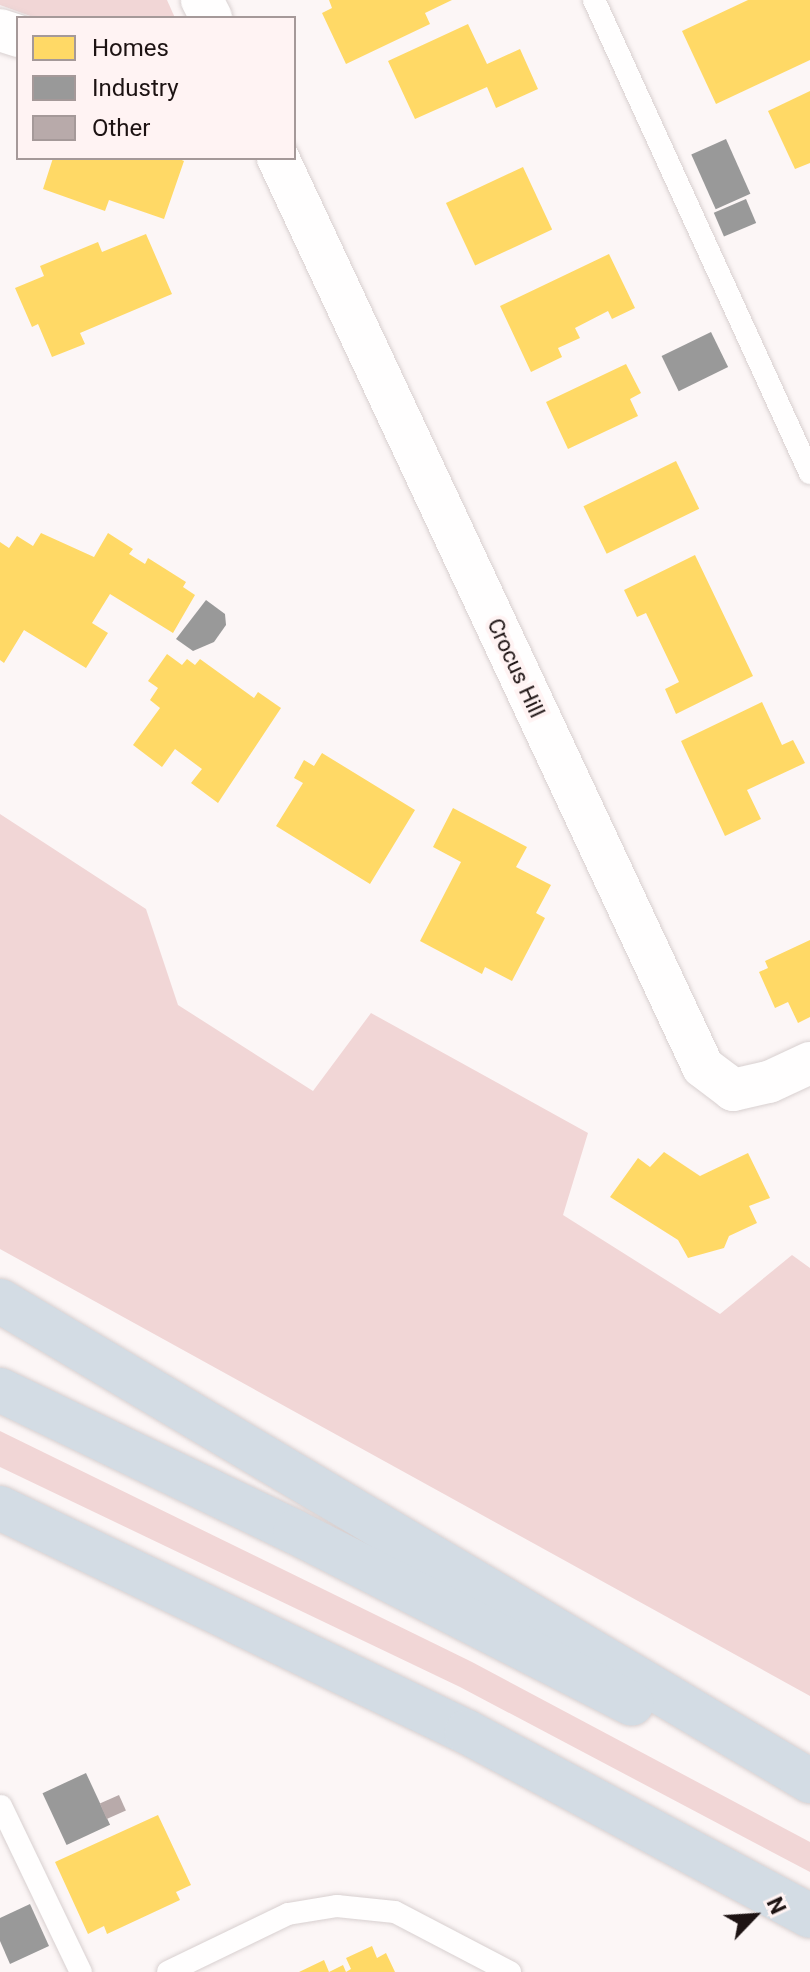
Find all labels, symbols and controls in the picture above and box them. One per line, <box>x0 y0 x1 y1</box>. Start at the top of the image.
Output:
legend <box>16 16 296 160</box>
text: Homes <box>92 34 169 62</box>
text: Industry <box>92 74 178 102</box>
text: Other <box>92 114 150 142</box>
street label: Crocus Hill <box>482 614 550 722</box>
north arrow <box>714 1876 794 1956</box>
text: N <box>762 1893 791 1918</box>

